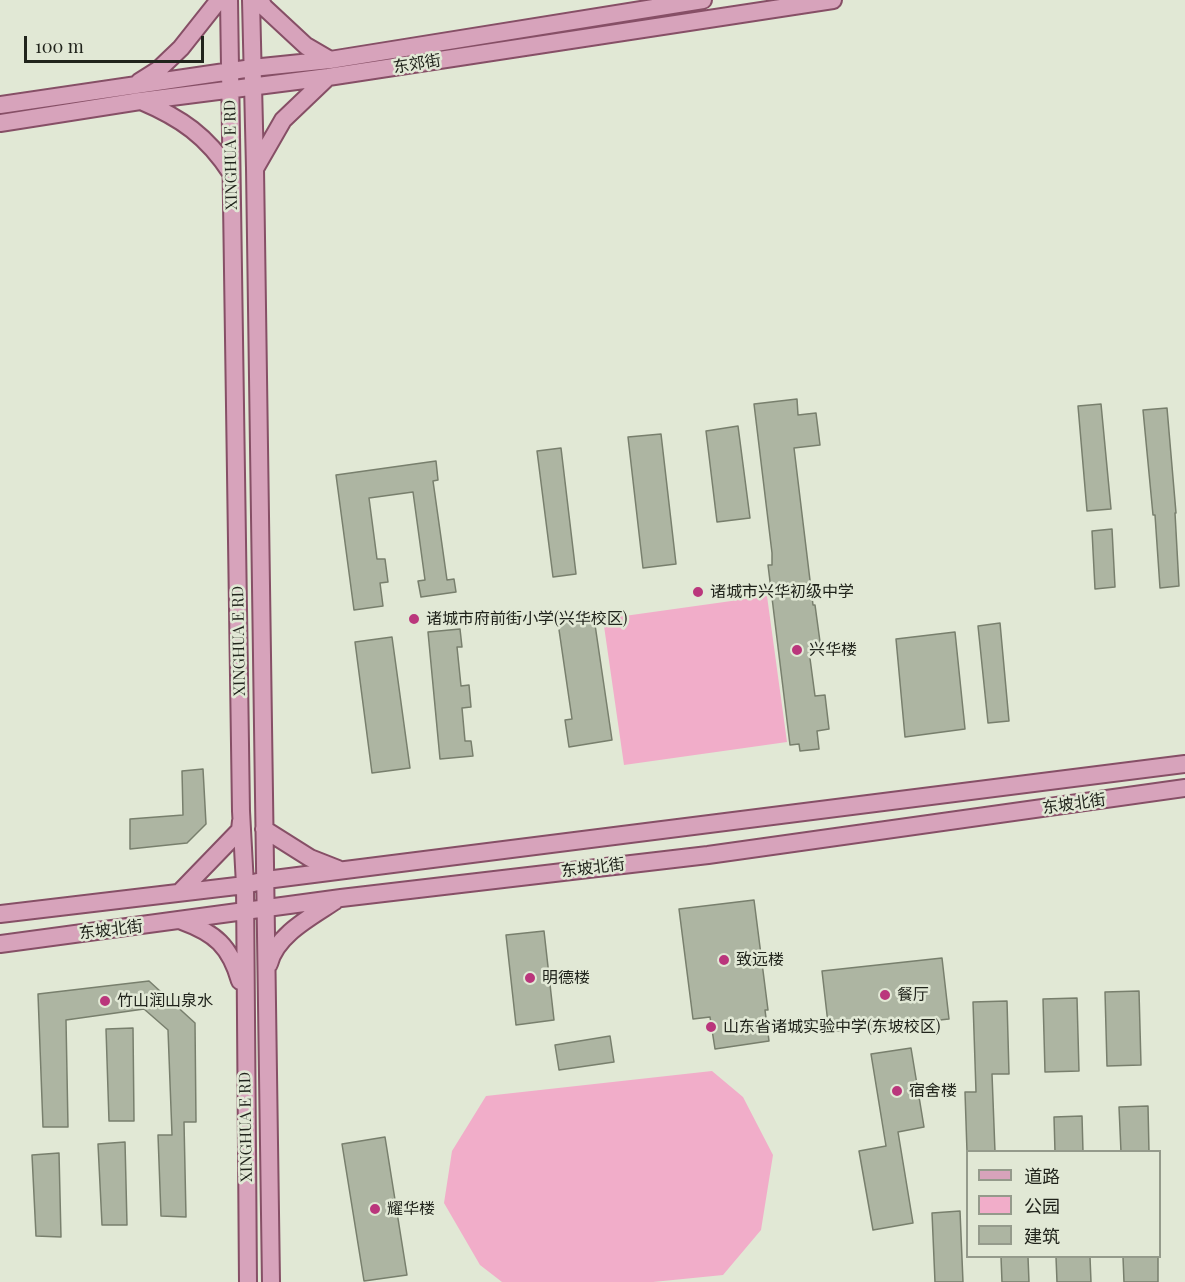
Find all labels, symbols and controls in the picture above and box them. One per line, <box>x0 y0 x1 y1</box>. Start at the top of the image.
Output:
scale bar <box>27 24 207 62</box>
text: 100 m <box>35 34 84 58</box>
street label: 东郊街 <box>392 51 442 77</box>
street label: XINGHUA E RD <box>220 100 242 210</box>
place label: 诸城市兴华初级中学 <box>710 582 854 602</box>
marker: 诸城市兴华初级中学 <box>691 585 705 599</box>
street label: XINGHUA E RD <box>228 586 250 696</box>
place label: 诸城市府前街小学(兴华校区) <box>426 609 627 629</box>
marker: 诸城市府前街小学(兴华校区) <box>407 612 421 626</box>
place label: 兴华楼 <box>809 640 857 660</box>
marker: 兴华楼 <box>790 643 804 657</box>
street label: 东坡北街 <box>1041 790 1107 818</box>
street label: 东坡北街 <box>560 855 626 881</box>
street label: 东坡北街 <box>78 917 144 943</box>
place label: 致远楼 <box>736 950 784 970</box>
marker: 致远楼 <box>717 953 731 967</box>
place label: 明德楼 <box>542 968 590 988</box>
marker: 明德楼 <box>523 971 537 985</box>
place label: 餐厅 <box>897 985 929 1005</box>
marker: 餐厅 <box>878 988 892 1002</box>
place label: 竹山润山泉水 <box>117 991 213 1011</box>
marker: 竹山润山泉水 <box>98 994 112 1008</box>
place label: 山东省诸城实验中学(东坡校区) <box>723 1017 940 1037</box>
marker: 山东省诸城实验中学(东坡校区) <box>704 1020 718 1034</box>
street label: XINGHUA E RD <box>235 1072 257 1182</box>
place label: 宿舍楼 <box>909 1081 957 1101</box>
marker: 宿舍楼 <box>890 1084 904 1098</box>
legend <box>966 1150 1161 1258</box>
text: 道路 <box>1024 1164 1060 1188</box>
text: 公园 <box>1024 1194 1060 1218</box>
place label: 耀华楼 <box>387 1199 435 1219</box>
marker: 耀华楼 <box>368 1202 382 1216</box>
text: 建筑 <box>1024 1224 1060 1248</box>

